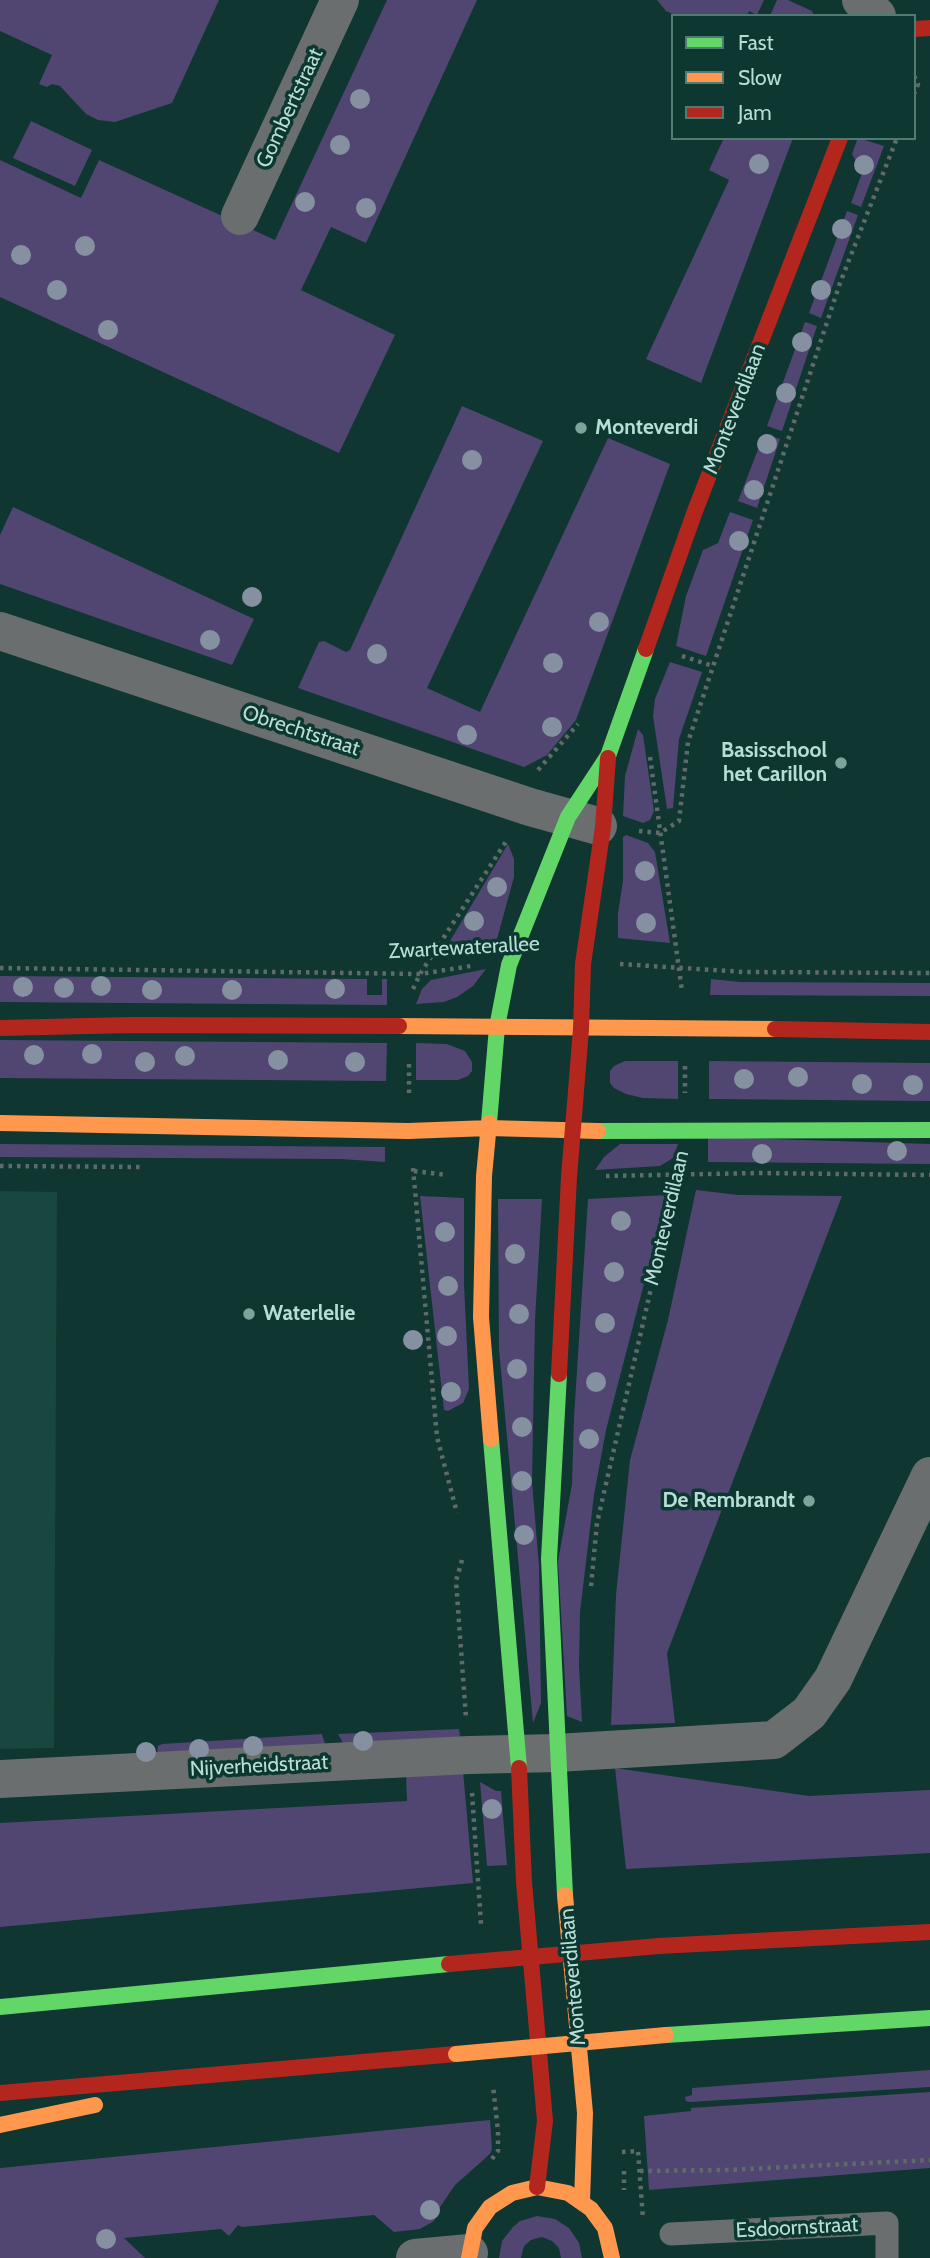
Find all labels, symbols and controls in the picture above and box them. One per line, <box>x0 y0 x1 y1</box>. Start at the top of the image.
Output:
legend <box>671 14 916 140</box>
text: Fast <box>738 30 774 55</box>
street label: Gombertstraat <box>251 44 329 172</box>
text: Slow <box>738 65 782 90</box>
text: Jam <box>738 100 772 125</box>
street label: Monteverdilaan <box>699 340 771 478</box>
place label: Monteverdi <box>595 415 698 441</box>
marker: Monteverdi <box>573 420 589 436</box>
street label: Obrechtstraat <box>239 700 363 762</box>
place label: Basisschool het Carillon <box>721 738 827 788</box>
marker: Basisschool het Carillon <box>833 755 849 771</box>
street label: Zwartewaterallee <box>388 931 540 965</box>
street label: Monteverdilaan <box>639 1148 695 1288</box>
place label: Waterlelie <box>263 1301 355 1327</box>
marker: Waterlelie <box>241 1306 257 1322</box>
place label: De Rembrandt <box>663 1488 795 1514</box>
marker: De Rembrandt <box>801 1493 817 1509</box>
street label: Nijverheidstraat <box>189 1750 329 1782</box>
street label: Monteverdilaan <box>554 1907 592 2047</box>
street label: Esdoornstraat <box>735 2212 859 2244</box>

